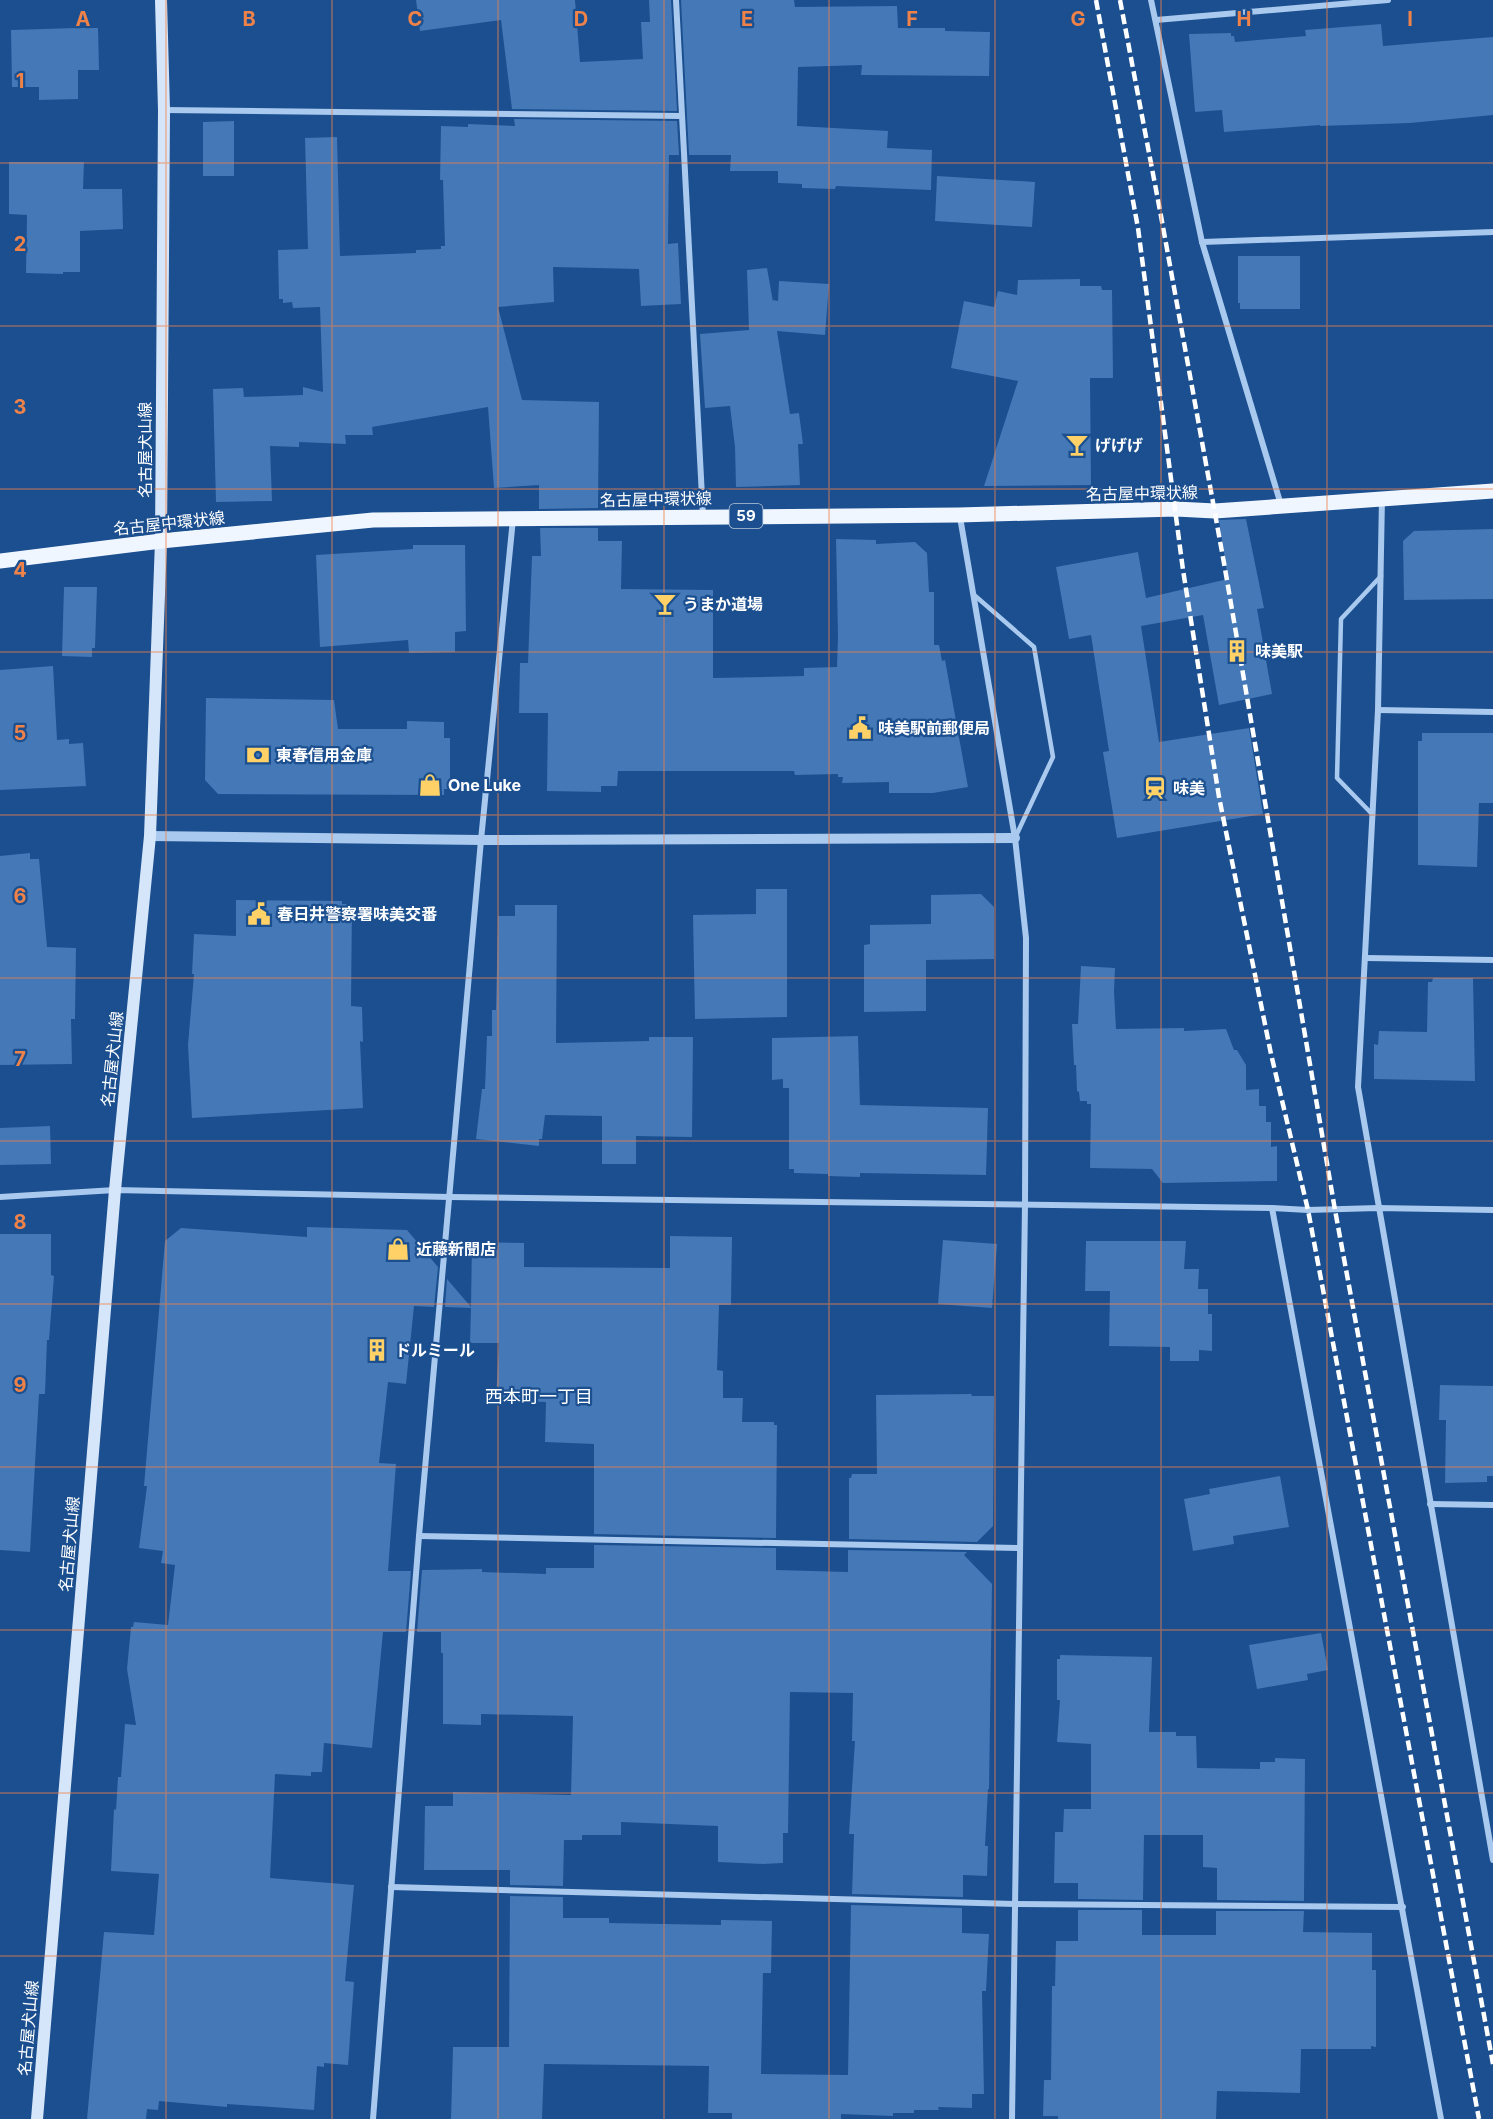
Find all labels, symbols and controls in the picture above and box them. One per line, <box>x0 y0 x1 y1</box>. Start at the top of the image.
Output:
text: A <box>76 7 91 31</box>
text: B <box>242 7 256 31</box>
text: C <box>408 7 422 31</box>
text: D <box>574 7 588 31</box>
text: E <box>741 7 753 31</box>
text: F <box>906 7 918 31</box>
text: G <box>1070 7 1086 31</box>
text: H <box>1237 7 1251 31</box>
text: I <box>1407 7 1413 31</box>
text: 1 <box>16 69 24 93</box>
text: 2 <box>14 232 26 256</box>
text: 3 <box>14 395 26 419</box>
street label: 名古屋犬山線 <box>135 402 155 498</box>
bar icon: げげげ <box>1064 432 1090 458</box>
place label: げげげ <box>1095 435 1143 455</box>
street label: 名古屋中環状線 <box>1086 482 1198 504</box>
street label: 名古屋中環状線 <box>600 488 712 510</box>
road number: 59 <box>730 504 762 528</box>
street label: 名古屋中環状線 <box>112 507 226 539</box>
text: 4 <box>13 558 27 582</box>
bar icon: うまか道場 <box>652 591 678 617</box>
place label: うまか道場 <box>683 594 763 614</box>
building icon: 味美駅 <box>1224 638 1250 664</box>
place label: 味美駅 <box>1255 641 1303 661</box>
public building icon: 味美駅前郵便局 <box>847 715 873 741</box>
place label: 味美駅前郵便局 <box>878 718 990 738</box>
text: 5 <box>14 721 26 745</box>
bank icon: 東春信用金庫 <box>245 742 271 768</box>
place label: 東春信用金庫 <box>276 745 372 765</box>
shop icon: One Luke <box>417 772 443 798</box>
place label: One Luke <box>448 775 521 795</box>
station icon: 味美 <box>1142 775 1168 801</box>
place label: 味美 <box>1173 778 1205 798</box>
text: 6 <box>14 884 27 908</box>
public building icon: 春日井警察署味美交番 <box>246 901 272 927</box>
place label: 春日井警察署味美交番 <box>277 904 437 924</box>
street label: 名古屋犬山線 <box>97 1010 127 1108</box>
text: 7 <box>14 1047 26 1071</box>
text: 8 <box>13 1210 27 1234</box>
shop icon: 近藤新聞店 <box>385 1236 411 1262</box>
place label: 近藤新聞店 <box>416 1239 496 1259</box>
building icon: ドルミール <box>364 1337 390 1363</box>
place label: ドルミール <box>395 1340 475 1360</box>
text: 9 <box>14 1373 27 1397</box>
district label: 西本町一丁目 <box>485 1386 593 1407</box>
street label: 名古屋犬山線 <box>55 1495 83 1593</box>
street label: 名古屋犬山線 <box>14 1979 42 2077</box>

